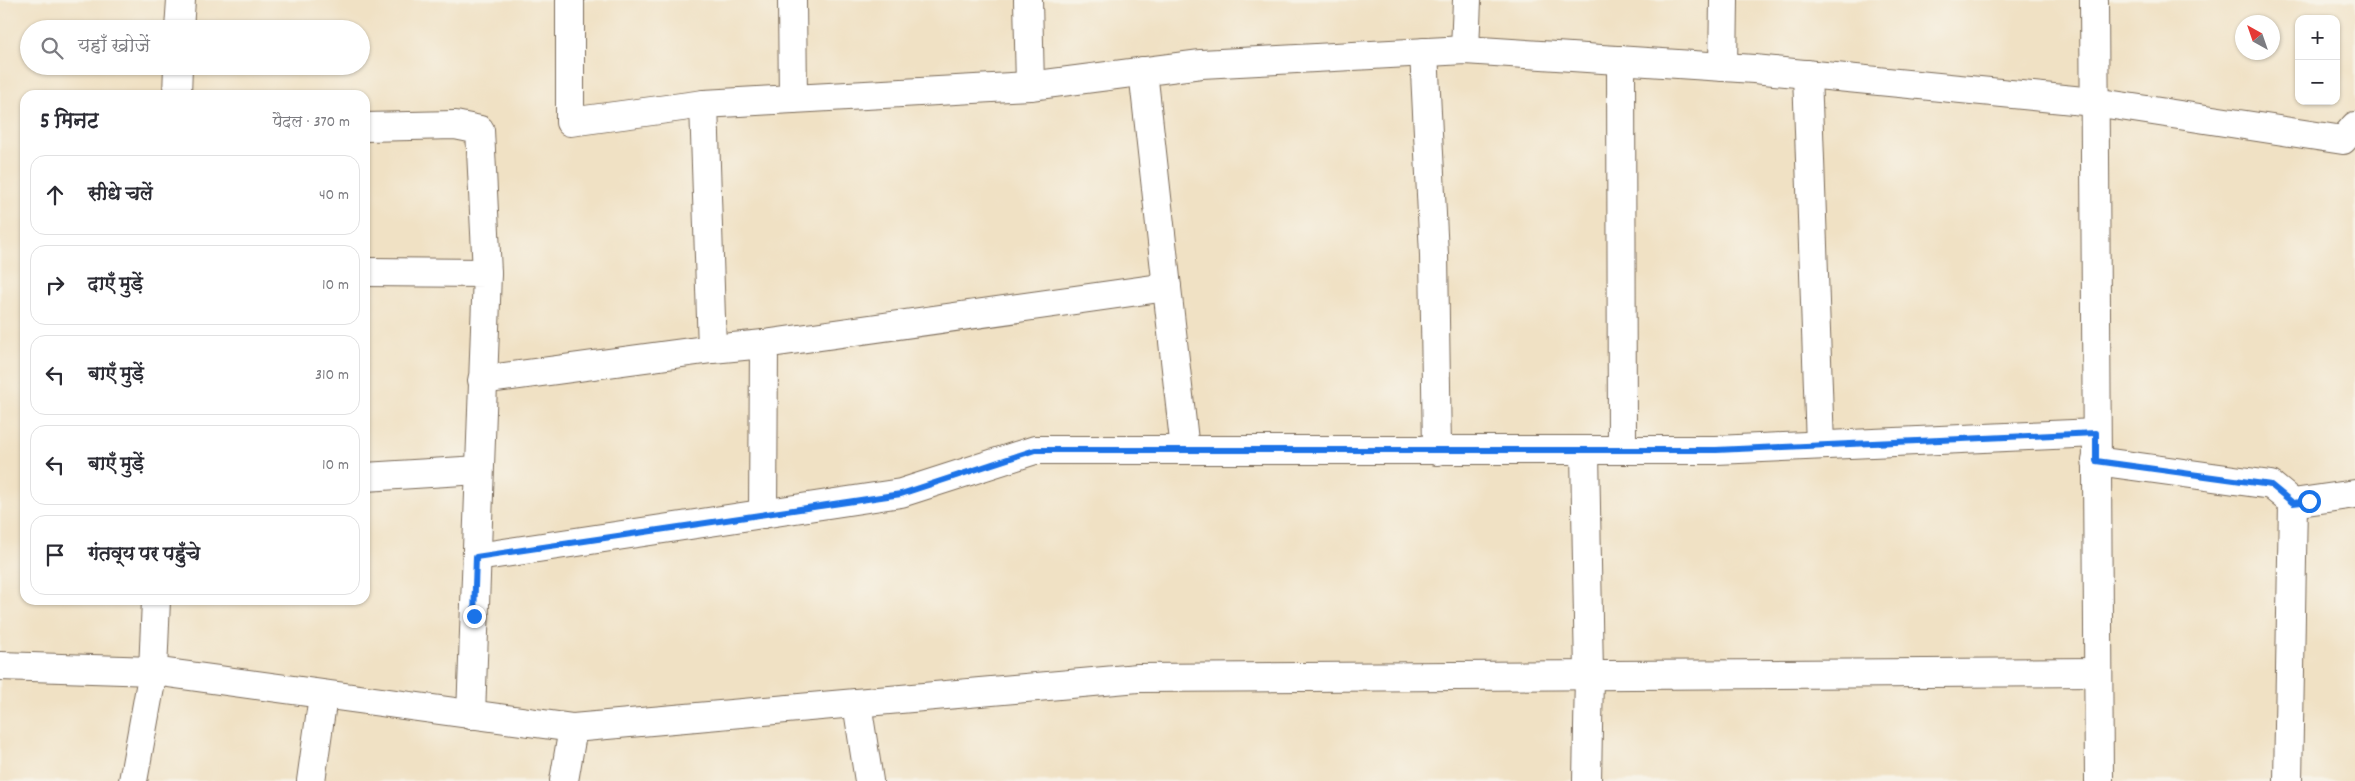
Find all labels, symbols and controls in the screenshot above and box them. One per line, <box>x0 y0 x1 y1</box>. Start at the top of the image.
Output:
north arrow <box>2235 15 2280 60</box>
map controls <box>2295 15 2340 105</box>
button: + <box>2295 15 2340 60</box>
search box <box>20 20 370 75</box>
icon: search <box>38 34 66 62</box>
text: यहाँ खोजें <box>78 34 150 61</box>
button: − <box>2295 60 2340 105</box>
text: 5 मिनट <box>40 108 99 138</box>
text: पैदल · 370 m <box>273 111 350 134</box>
icon: ahead <box>41 181 69 209</box>
text: सीधे चलें <box>88 182 153 209</box>
text: 40 m <box>319 184 349 207</box>
icon: right <box>41 271 69 299</box>
text: दाएँ मुड़ें <box>88 272 143 299</box>
text: 10 m <box>322 274 349 297</box>
icon: left <box>41 361 69 389</box>
text: बाएँ मुड़ें <box>88 362 144 389</box>
text: 310 m <box>315 364 349 387</box>
icon: left <box>41 451 69 479</box>
text: बाएँ मुड़ें <box>88 452 144 479</box>
text: 10 m <box>322 454 349 477</box>
route start <box>2298 490 2321 513</box>
icon: arrive <box>41 541 69 569</box>
text: गंतव्य पर पहुँचे <box>88 542 200 569</box>
route end <box>463 605 486 628</box>

